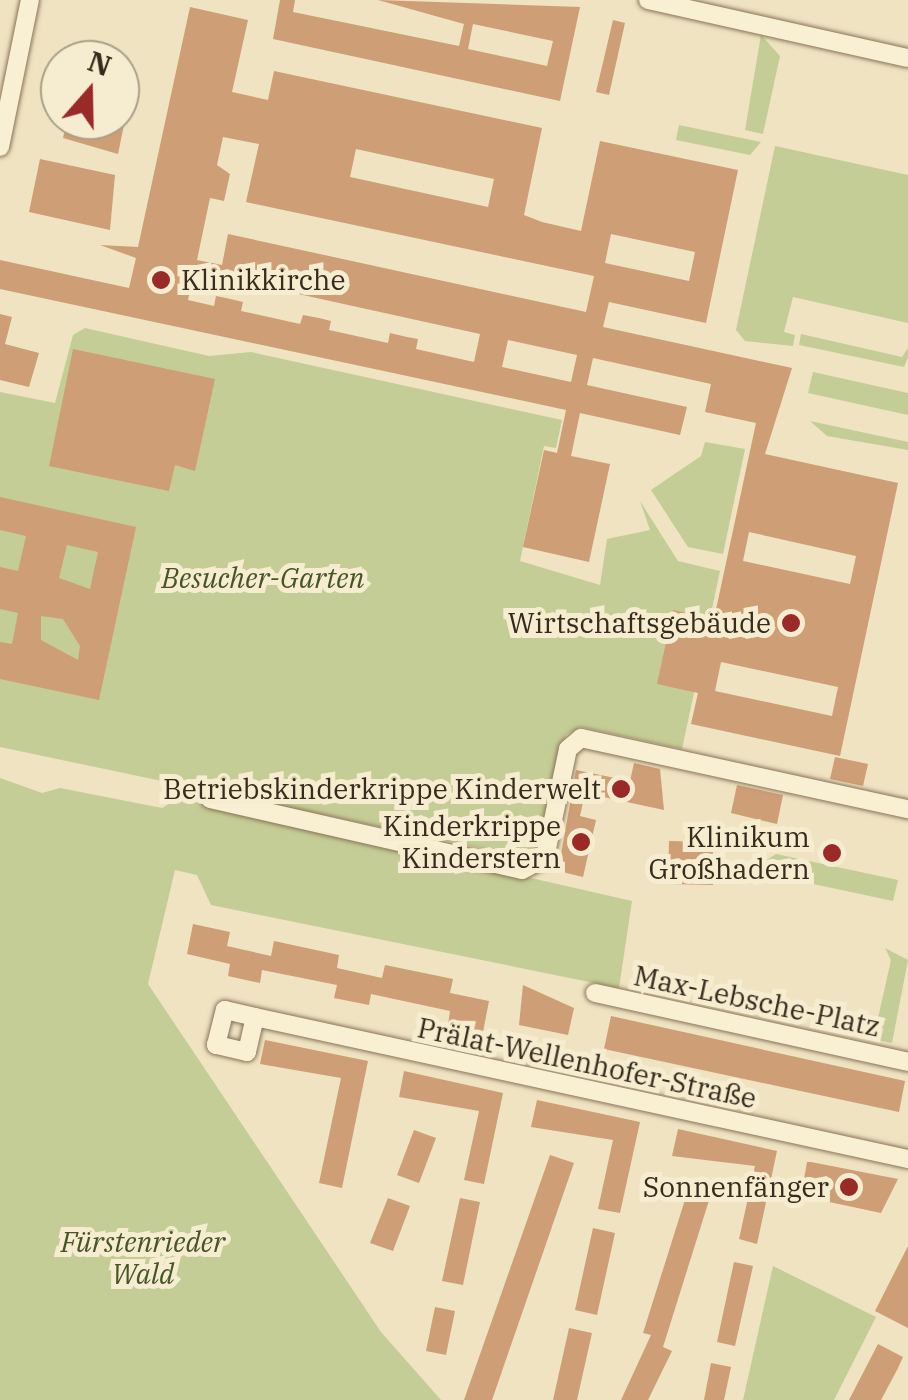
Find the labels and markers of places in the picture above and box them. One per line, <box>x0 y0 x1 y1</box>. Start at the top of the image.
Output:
place label: Klinikkirche <box>181 263 346 297</box>
marker: Klinikkirche <box>150 269 172 291</box>
place label: Wirtschaftsgebäude <box>508 606 771 640</box>
marker: Wirtschaftsgebäude <box>780 612 802 634</box>
place label: Betriebskinderkrippe Kinderwelt <box>163 772 601 806</box>
marker: Betriebskinderkrippe Kinderwelt <box>610 778 632 800</box>
place label: Kinderkrippe Kinderstern <box>383 809 561 875</box>
place label: Klinikum Großhadern <box>649 820 810 886</box>
marker: Kinderkrippe Kinderstern <box>570 831 592 853</box>
marker: Klinikum Großhadern <box>819 840 845 866</box>
place label: Sonnenfänger <box>643 1170 829 1204</box>
marker: Sonnenfänger <box>838 1176 860 1198</box>

